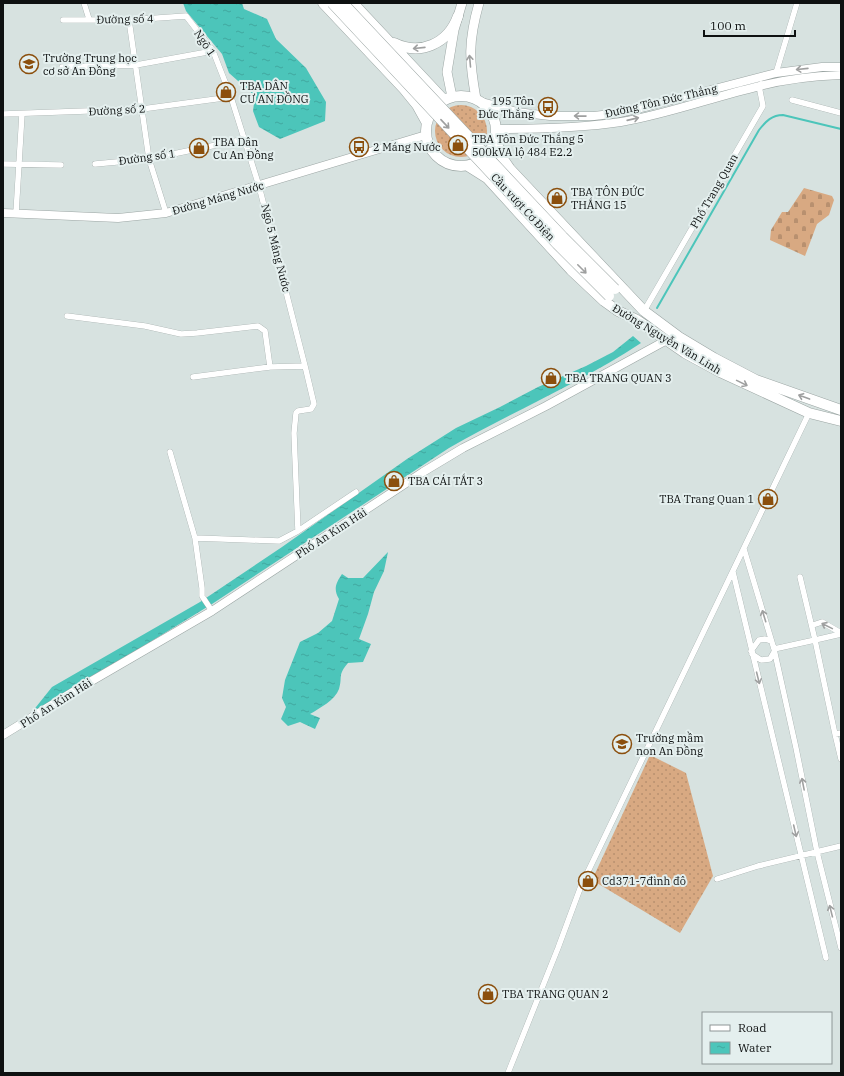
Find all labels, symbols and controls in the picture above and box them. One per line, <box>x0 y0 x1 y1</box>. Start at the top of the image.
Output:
street label: Đường số 4 <box>96 11 154 26</box>
scale bar <box>704 12 795 38</box>
text: 100 m <box>710 18 746 33</box>
street label: Ngõ 1 <box>191 27 219 59</box>
one-way arrow <box>413 44 426 52</box>
place label: Trường Trung học cơ sở An Đồng <box>43 51 137 78</box>
school or university icon: Trường Trung học cơ sở An Đồng <box>18 53 40 75</box>
one-way arrow <box>467 55 474 68</box>
one-way arrow <box>796 65 809 73</box>
place label: TBA DÂN CƯ AN ĐỒNG <box>240 79 309 106</box>
shop icon: TBA DÂN CƯ AN ĐỒNG <box>215 81 237 103</box>
street label: Đường Tôn Đức Thắng <box>604 81 718 121</box>
place label: 195 Tôn Đức Thắng <box>478 94 534 121</box>
bus stop icon: 195 Tôn Đức Thắng <box>537 96 559 118</box>
street label: Đường số 2 <box>88 102 146 118</box>
one-way arrow <box>574 112 587 120</box>
one-way arrow <box>626 115 639 122</box>
one-way arrow <box>440 118 449 129</box>
place label: TBA Tôn Đức Thắng 5 500kVA lộ 484 E2.2 <box>472 132 584 159</box>
shop icon: TBA Tôn Đức Thắng 5 500kVA lộ 484 E2.2 <box>447 134 469 156</box>
place label: TBA Dân Cư An Đồng <box>213 135 274 162</box>
bus stop icon: 2 Máng Nước <box>348 136 370 158</box>
shop icon: TBA Dân Cư An Đồng <box>188 137 210 159</box>
place label: 2 Máng Nước <box>373 140 441 154</box>
street label: Đường số 1 <box>118 146 176 168</box>
street label: Phố Trang Quan <box>687 151 741 231</box>
street label: Cầu vượt Cơ Điện <box>488 170 558 244</box>
street label: Đường Máng Nước <box>170 178 266 218</box>
place label: TBA TÔN ĐỨC THẮNG 15 <box>571 184 644 212</box>
shop icon: TBA TÔN ĐỨC THẮNG 15 <box>546 187 568 209</box>
street label: Ngõ 5 Máng Nước <box>258 202 294 294</box>
one-way arrow <box>577 264 587 274</box>
street label: Đường Nguyễn Văn Linh <box>610 301 724 377</box>
shop icon: TBA TRANG QUAN 3 <box>540 367 562 389</box>
place label: TBA TRANG QUAN 3 <box>565 371 672 385</box>
one-way arrow <box>736 380 748 387</box>
one-way arrow <box>798 393 811 400</box>
shop icon: TBA CÁI TẮT 3 <box>383 470 405 492</box>
place label: TBA CÁI TẮT 3 <box>408 473 483 488</box>
shop icon: TBA Trang Quan 1 <box>757 488 779 510</box>
place label: TBA Trang Quan 1 <box>659 492 754 506</box>
street label: Phố An Kim Hải <box>293 505 370 561</box>
one-way arrow <box>760 610 767 623</box>
one-way arrow <box>821 622 833 629</box>
one-way arrow <box>754 671 762 684</box>
street label: Phố An Kim Hải <box>18 675 95 731</box>
place label: Trường mầm non An Đồng <box>636 731 704 758</box>
school or university icon: Trường mầm non An Đồng <box>611 733 633 755</box>
one-way arrow <box>799 778 807 791</box>
one-way arrow <box>791 824 799 837</box>
shop icon: Cd371-7đình đô <box>577 870 599 892</box>
place label: Cd371-7đình đô <box>602 874 686 888</box>
one-way arrow <box>827 904 835 917</box>
shop icon: TBA TRANG QUAN 2 <box>477 983 499 1005</box>
place label: TBA TRANG QUAN 2 <box>502 987 609 1001</box>
legend <box>702 1012 832 1064</box>
text: Road <box>738 1020 767 1035</box>
text: Water <box>738 1040 772 1055</box>

